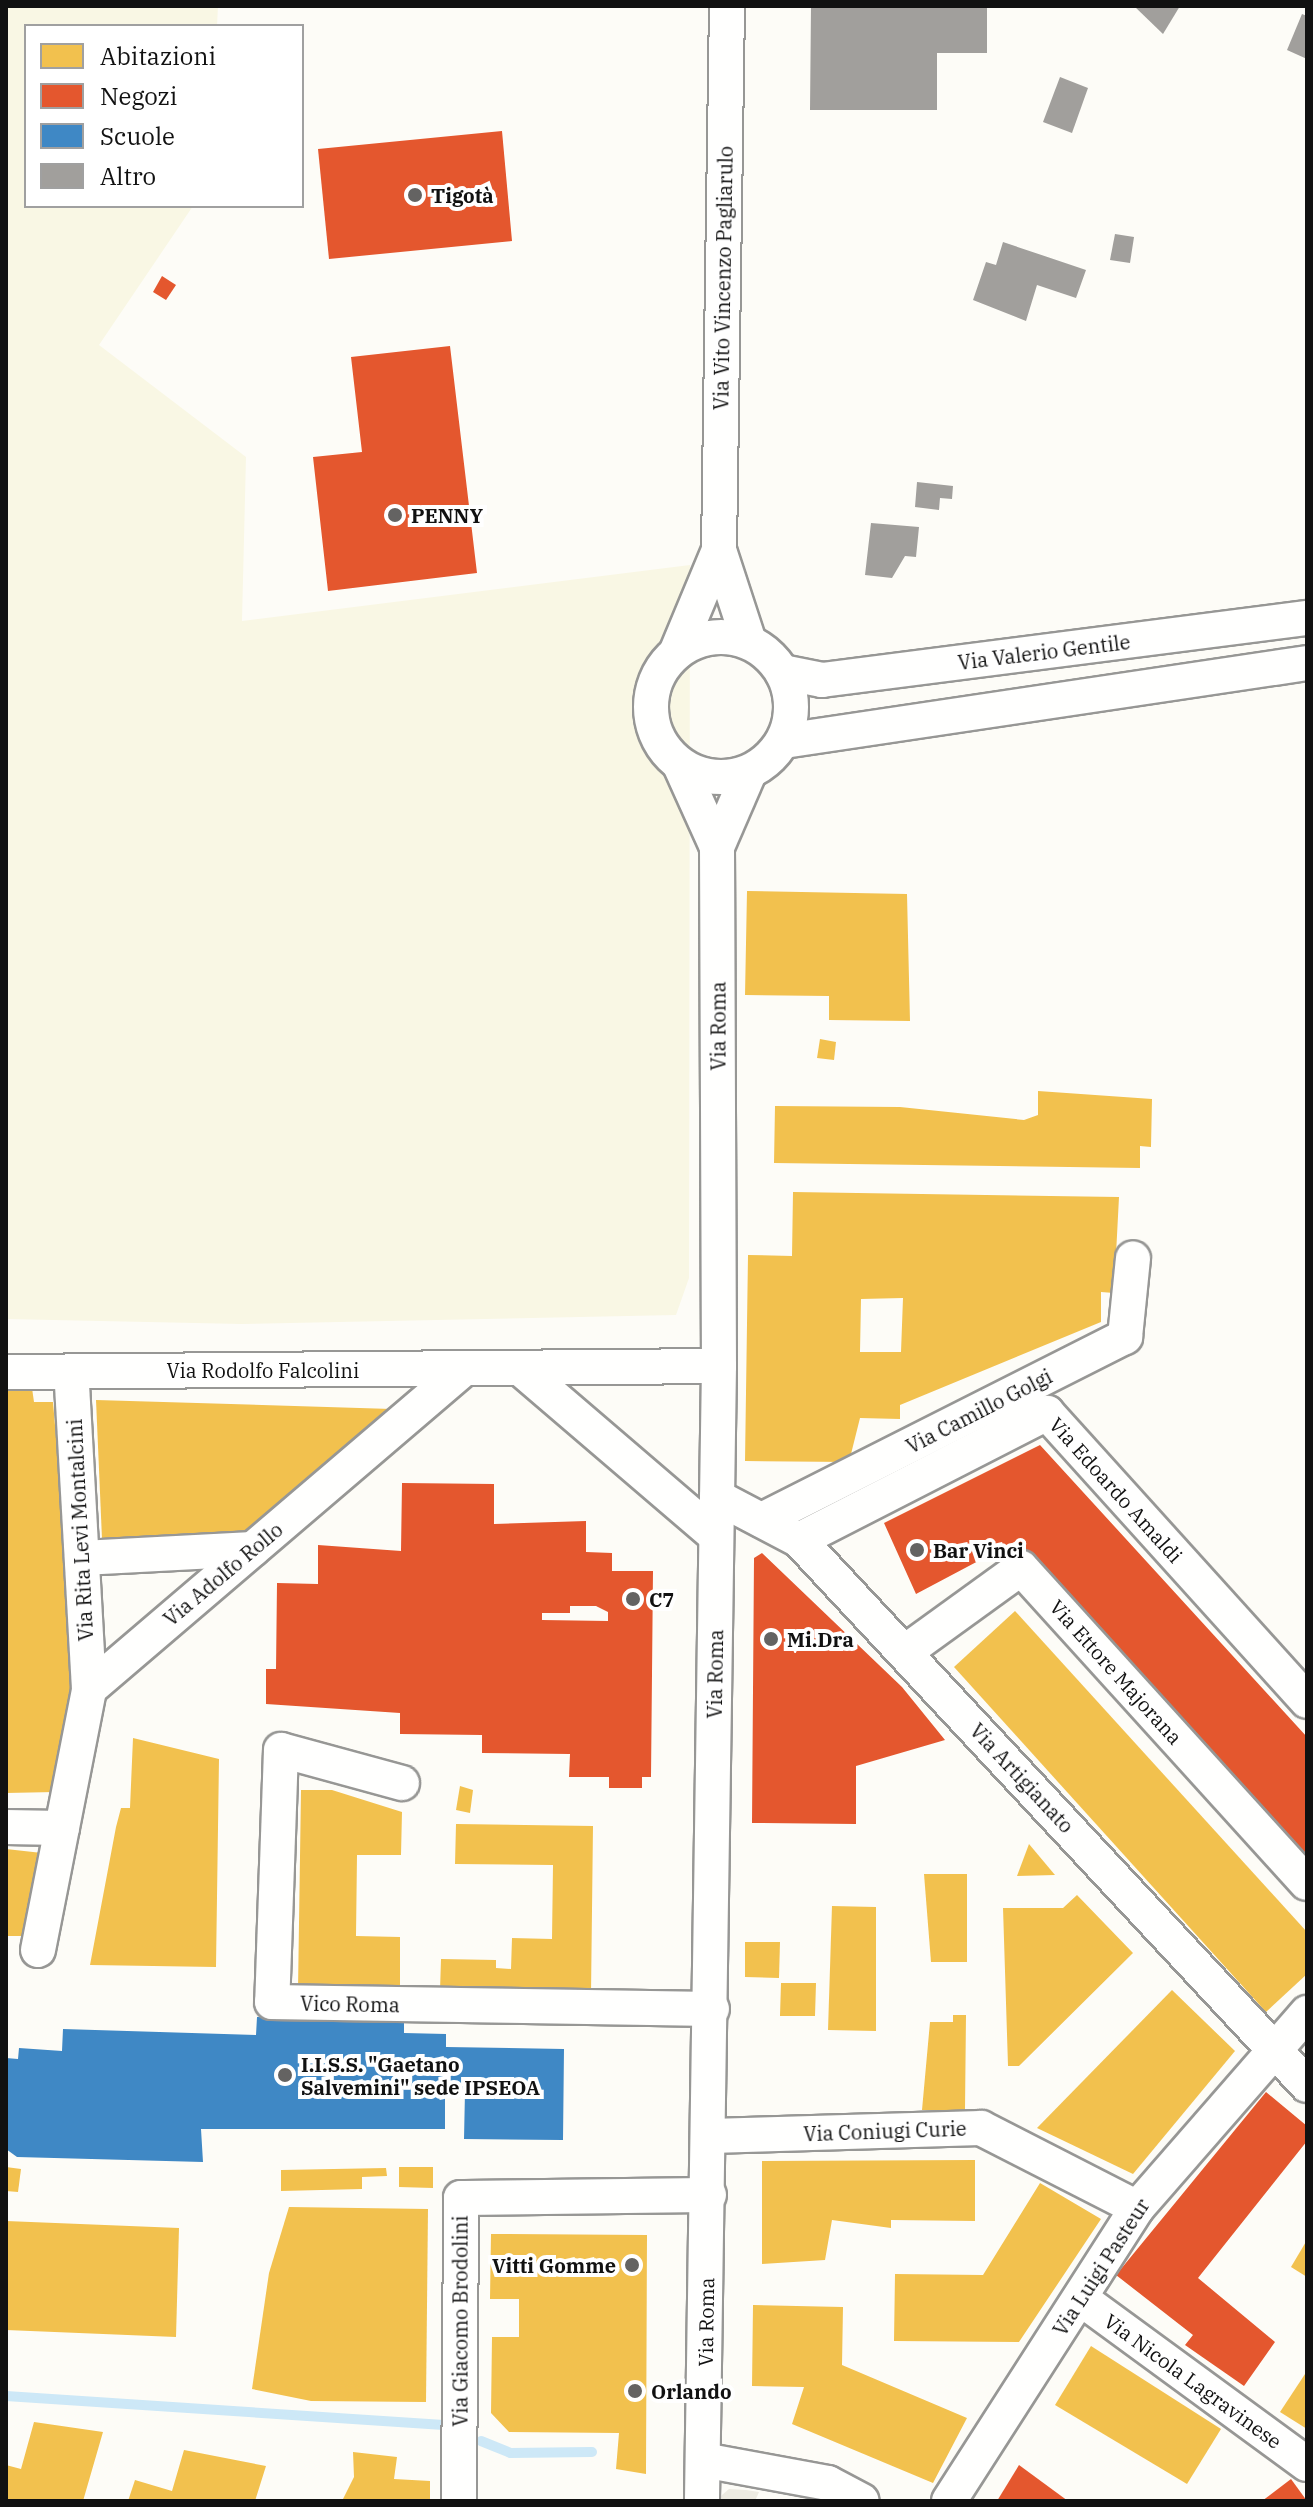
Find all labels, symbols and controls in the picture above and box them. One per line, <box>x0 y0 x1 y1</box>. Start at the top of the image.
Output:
legend <box>24 24 304 208</box>
text: Abitazioni <box>100 40 216 72</box>
text: Negozi <box>100 80 177 112</box>
text: Scuole <box>100 120 175 152</box>
street label: Via Vito Vincenzo Pagliarulo <box>709 146 737 410</box>
text: Altro <box>100 160 156 192</box>
place label: Tigotà <box>431 183 494 207</box>
marker: Tigotà <box>406 186 424 204</box>
place label: PENNY <box>411 503 483 527</box>
marker: PENNY <box>386 506 404 524</box>
street label: Via Valerio Gentile <box>956 630 1132 674</box>
street label: Via Roma <box>706 981 730 1071</box>
street label: Via Rodolfo Falcolini <box>167 1358 359 1382</box>
street label: Via Camillo Golgi <box>902 1364 1056 1458</box>
street label: Via Edoardo Amaldi <box>1045 1412 1187 1568</box>
street label: Via Rita Levi Montalcini <box>62 1418 98 1642</box>
street label: Via Adolfo Rollo <box>159 1517 287 1631</box>
place label: Bar Vinci <box>933 1538 1024 1562</box>
marker: Bar Vinci <box>908 1541 926 1559</box>
place label: C7 <box>649 1587 674 1611</box>
marker: C7 <box>624 1590 642 1608</box>
street label: Via Ettore Majorana <box>1045 1595 1187 1749</box>
place label: Mi.Dra <box>787 1627 854 1651</box>
street label: Via Roma <box>702 1629 728 1719</box>
marker: Mi.Dra <box>762 1630 780 1648</box>
street label: Via Artigianato <box>965 1718 1079 1838</box>
street label: Vico Roma <box>300 1991 400 2017</box>
place label: I.I.S.S. "Gaetano Salvemini" sede IPSEOA <box>301 2052 540 2099</box>
marker: I.I.S.S. "Gaetano Salvemini" sede IPSEOA <box>276 2066 294 2084</box>
street label: Via Coniugi Curie <box>803 2116 967 2146</box>
street label: Via Luigi Pasteur <box>1048 2194 1154 2340</box>
street label: Via Giacomo Brodolini <box>448 2215 472 2427</box>
place label: Vitti Gomme <box>492 2253 616 2277</box>
marker: Vitti Gomme <box>623 2256 641 2274</box>
street label: Via Roma <box>693 2277 719 2367</box>
street label: Via Nicola Lagravinese <box>1100 2309 1286 2453</box>
place label: Orlando <box>651 2379 732 2403</box>
marker: Orlando <box>626 2382 644 2400</box>

